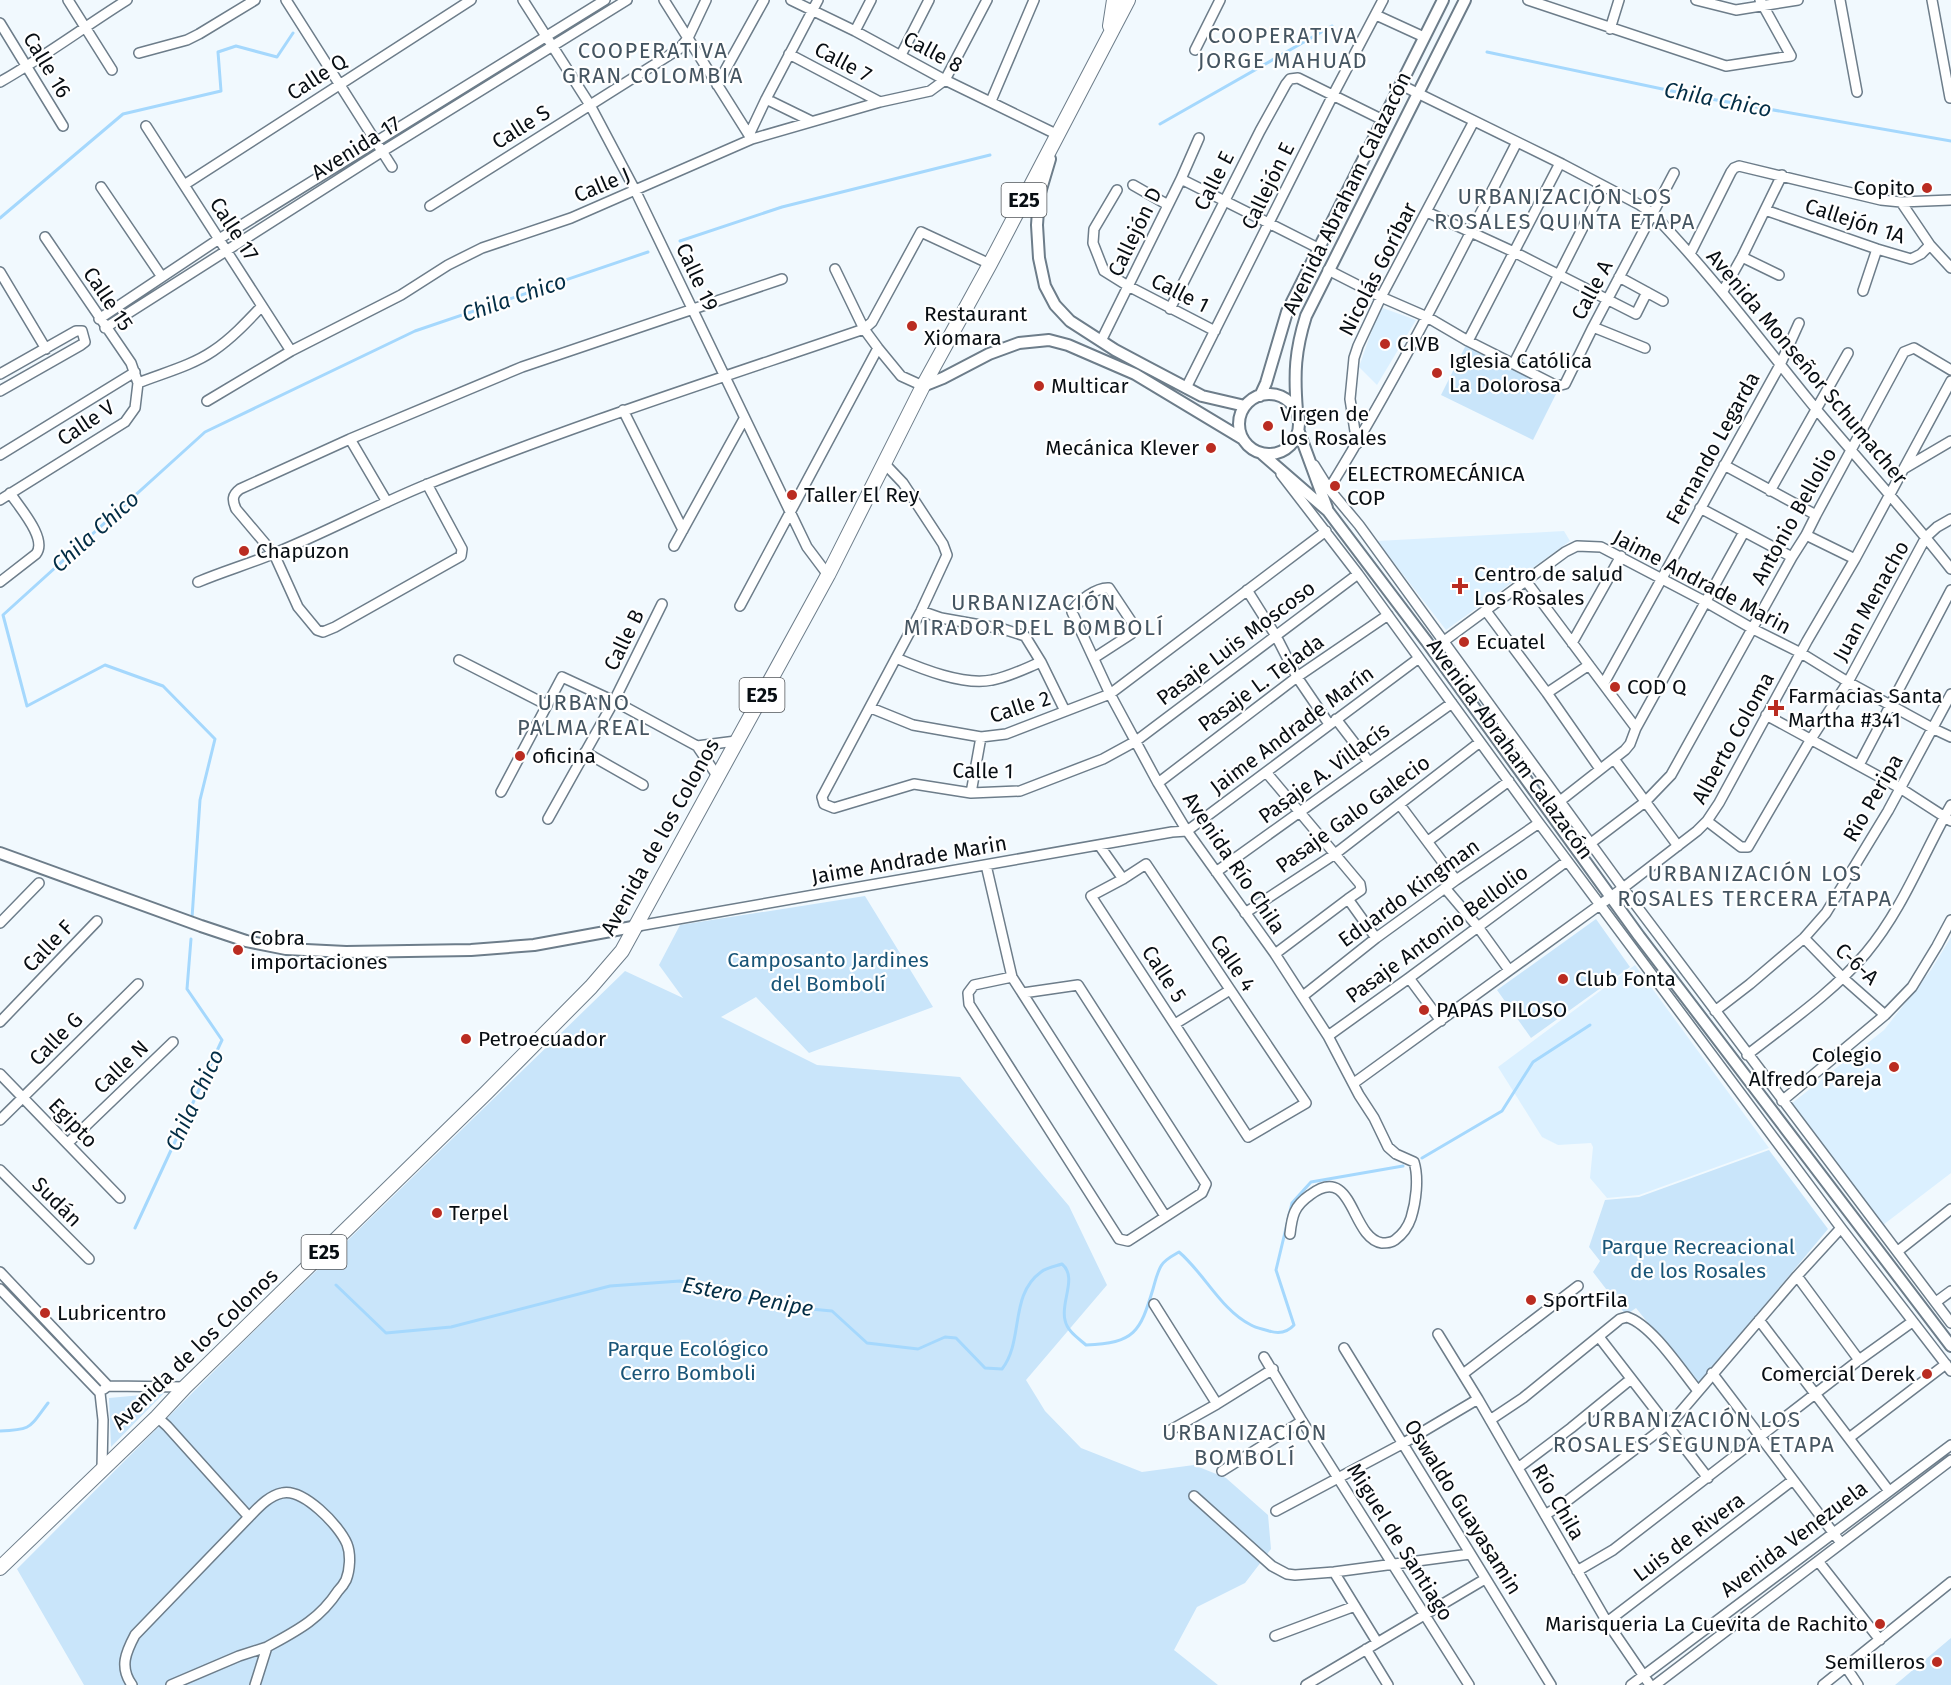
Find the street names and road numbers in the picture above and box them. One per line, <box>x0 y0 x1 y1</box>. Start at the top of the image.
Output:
street label: Calle 8 <box>899 26 967 78</box>
street label: Calle 16 <box>17 27 77 103</box>
street label: Calle 7 <box>810 36 876 88</box>
street label: Calle Q <box>282 48 352 106</box>
street label: Avenida Abraham Calazacón <box>1277 67 1417 319</box>
street label: Calle S <box>487 99 555 155</box>
street label: Avenida 17 <box>307 111 405 185</box>
street label: Callejón E <box>1236 138 1300 234</box>
street label: Calle E <box>1188 147 1240 215</box>
street label: Calle J <box>570 162 634 208</box>
road number: E25 <box>1002 183 1046 217</box>
street label: Callejón D <box>1102 183 1168 281</box>
street label: Calle 17 <box>204 192 264 266</box>
street label: Callejón 1A <box>1802 193 1908 249</box>
street label: Nicolás Goríbar <box>1333 198 1423 340</box>
street label: Calle 19 <box>670 239 724 315</box>
street label: Avenida Monseñor Schumacher <box>1701 244 1913 490</box>
street label: Calle A <box>1565 256 1619 324</box>
street label: Calle 15 <box>77 262 139 336</box>
street label: Calle 1 <box>1147 268 1213 318</box>
street label: Fernando Legarda <box>1660 367 1766 529</box>
street label: Calle V <box>52 394 120 452</box>
street label: Antonio Bellolio <box>1746 443 1842 589</box>
street label: Jaime Andrade Marin <box>1608 524 1796 640</box>
street label: Juan Menacho <box>1827 536 1915 666</box>
street label: Pasaje Luis Moscoso <box>1152 575 1320 711</box>
street label: Calle B <box>598 605 650 675</box>
street label: Pasaje L. Tejada <box>1193 629 1329 737</box>
street label: Avenida Abraham Calazacón <box>1421 633 1599 865</box>
street label: Jaime Andrade Marín <box>1205 660 1379 800</box>
street label: Alberto Coloma <box>1686 668 1780 808</box>
road number: E25 <box>740 678 784 712</box>
street label: Calle 2 <box>986 685 1054 729</box>
street label: Pasaje A. Villacís <box>1253 717 1395 829</box>
street label: Avenida de los Colonos <box>595 734 725 940</box>
street label: Pasaje Galo Galecio <box>1271 749 1435 879</box>
street label: Río Peripa <box>1837 749 1909 847</box>
street label: Calle 1 <box>952 757 1014 785</box>
street label: Avenida Río Chila <box>1177 787 1291 939</box>
street label: Jaime Andrade Marin <box>809 830 1009 890</box>
street label: Eduardo Kingman <box>1333 833 1485 953</box>
street label: Pasaje Antonio Bellolio <box>1341 859 1533 1009</box>
street label: Calle F <box>17 915 79 977</box>
street label: Calle 4 <box>1205 930 1261 996</box>
street label: C-6-A <box>1830 937 1884 991</box>
street label: Calle 5 <box>1136 941 1192 1007</box>
street label: Calle G <box>24 1007 88 1071</box>
street label: Calle N <box>88 1035 154 1099</box>
street label: Egipto <box>43 1093 103 1153</box>
street label: Sudán <box>27 1172 87 1232</box>
road number: E25 <box>302 1235 346 1269</box>
street label: Avenida de los Colonos <box>106 1263 284 1435</box>
street label: Oswaldo Guayasamin <box>1399 1415 1527 1599</box>
street label: Miguel de Santiago <box>1341 1459 1459 1625</box>
street label: Río Chila <box>1526 1459 1590 1545</box>
street label: Avenida Venezuela <box>1715 1475 1873 1603</box>
street label: Luis de Rivera <box>1628 1487 1750 1587</box>

